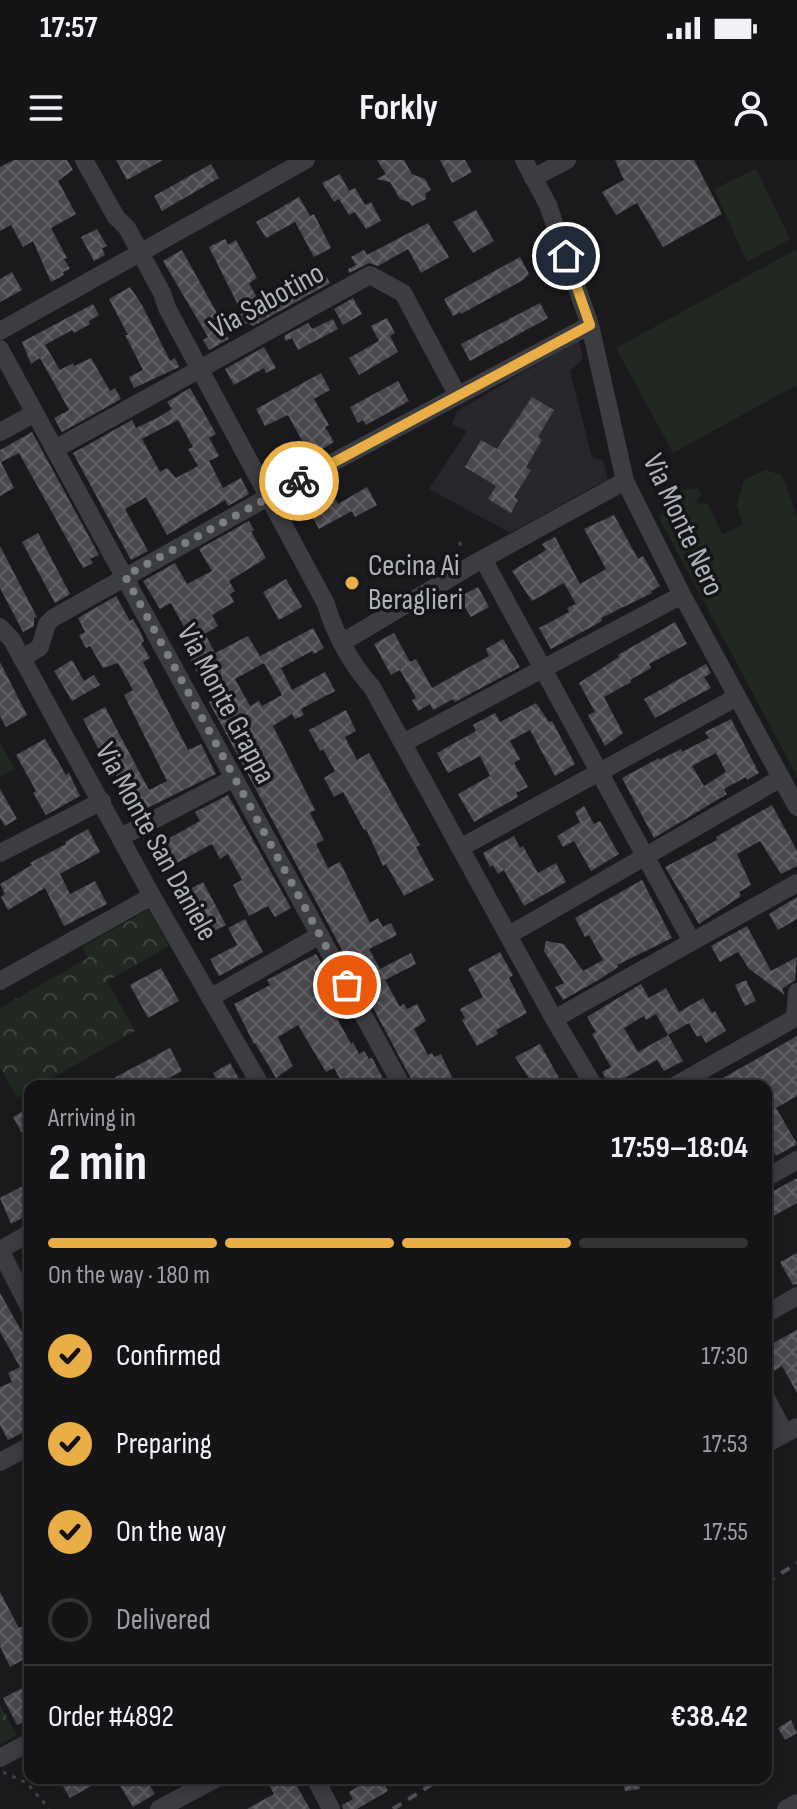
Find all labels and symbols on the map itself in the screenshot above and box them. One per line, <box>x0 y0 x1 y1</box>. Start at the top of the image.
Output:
pin <box>532 222 600 290</box>
street label: Via Sabotino <box>204 255 330 347</box>
courier <box>259 441 339 521</box>
street label: Via Monte Nero <box>634 448 732 602</box>
place label: Cecina Ai Beraglieri <box>368 548 463 618</box>
marker: Cecina Ai Beraglieri <box>343 574 361 592</box>
street label: Via Monte Grappa <box>169 618 283 790</box>
street label: Via Monte San Daniele <box>87 737 225 947</box>
pin <box>313 951 381 1019</box>

